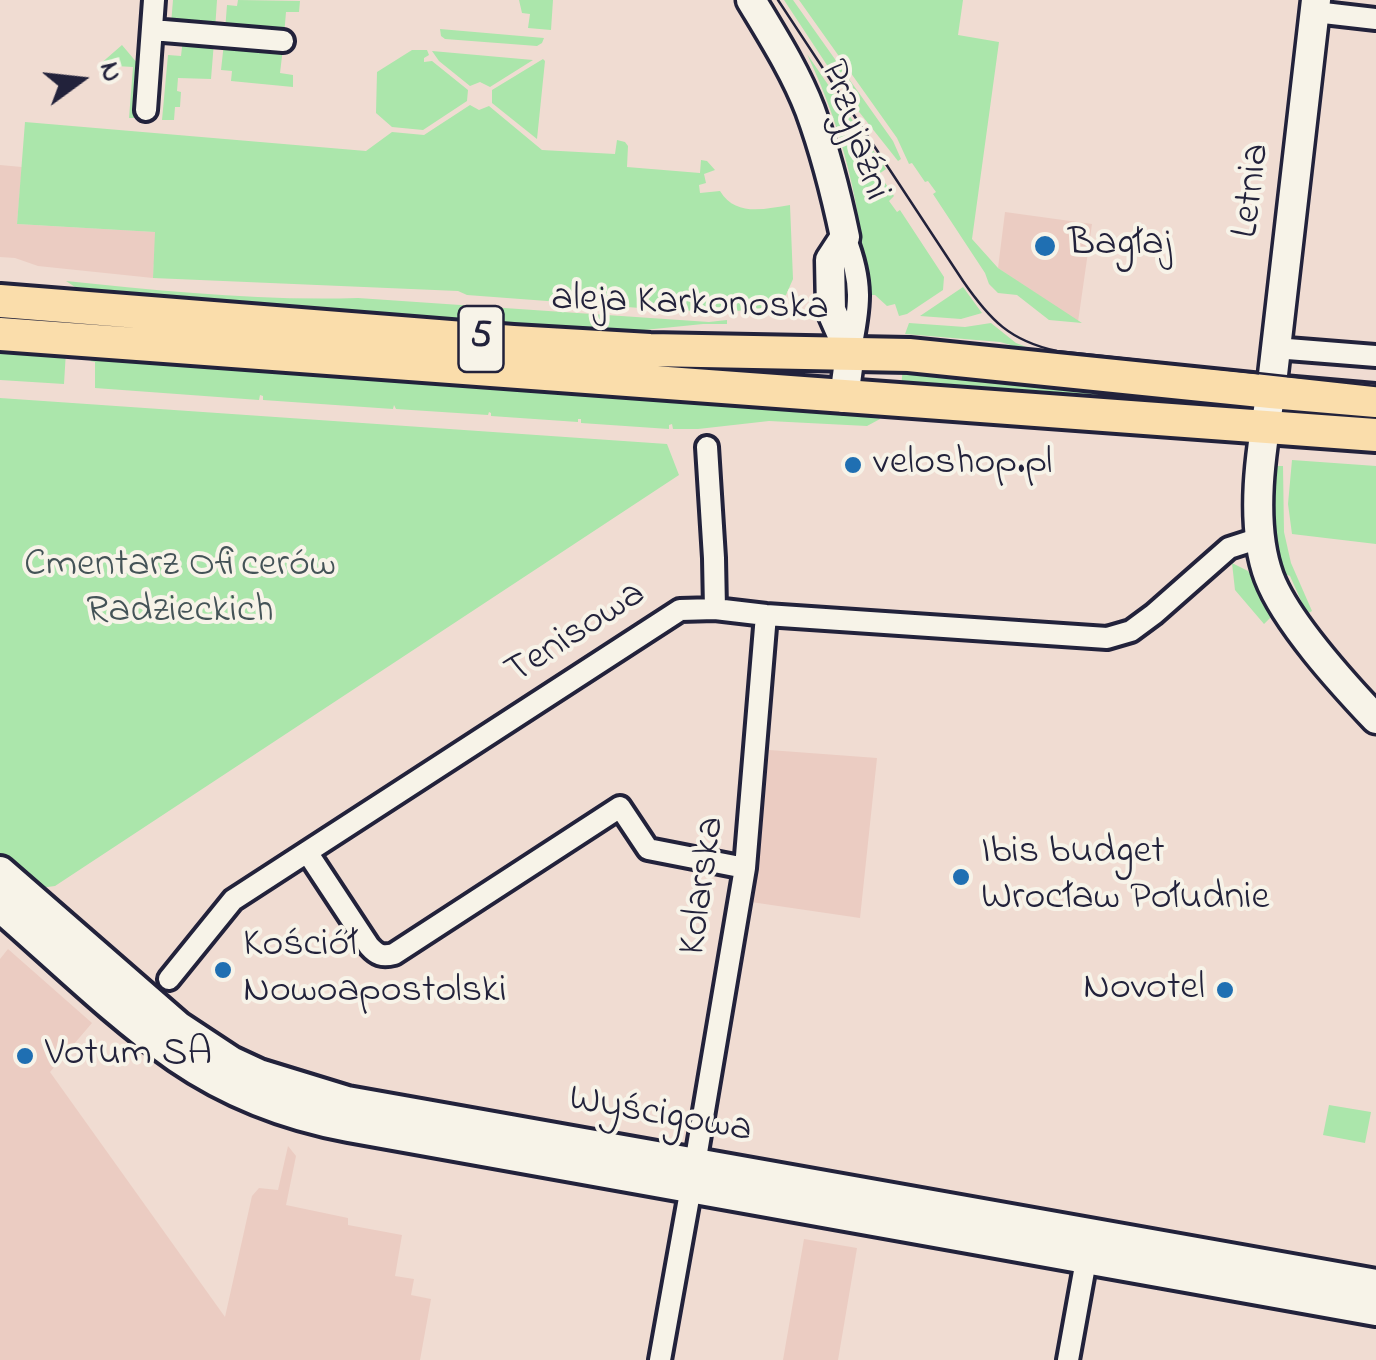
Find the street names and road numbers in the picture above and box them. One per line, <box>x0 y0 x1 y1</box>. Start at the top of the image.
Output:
street label: Przyjaźni <box>806 54 898 208</box>
street label: Letnia <box>1224 141 1284 241</box>
street label: aleja Karkonoska <box>550 277 830 335</box>
road number: 5 <box>458 306 504 372</box>
street label: Tenisowa <box>498 572 656 698</box>
street label: Kolarska <box>672 814 738 958</box>
street label: Wyścigowa <box>565 1077 755 1157</box>

